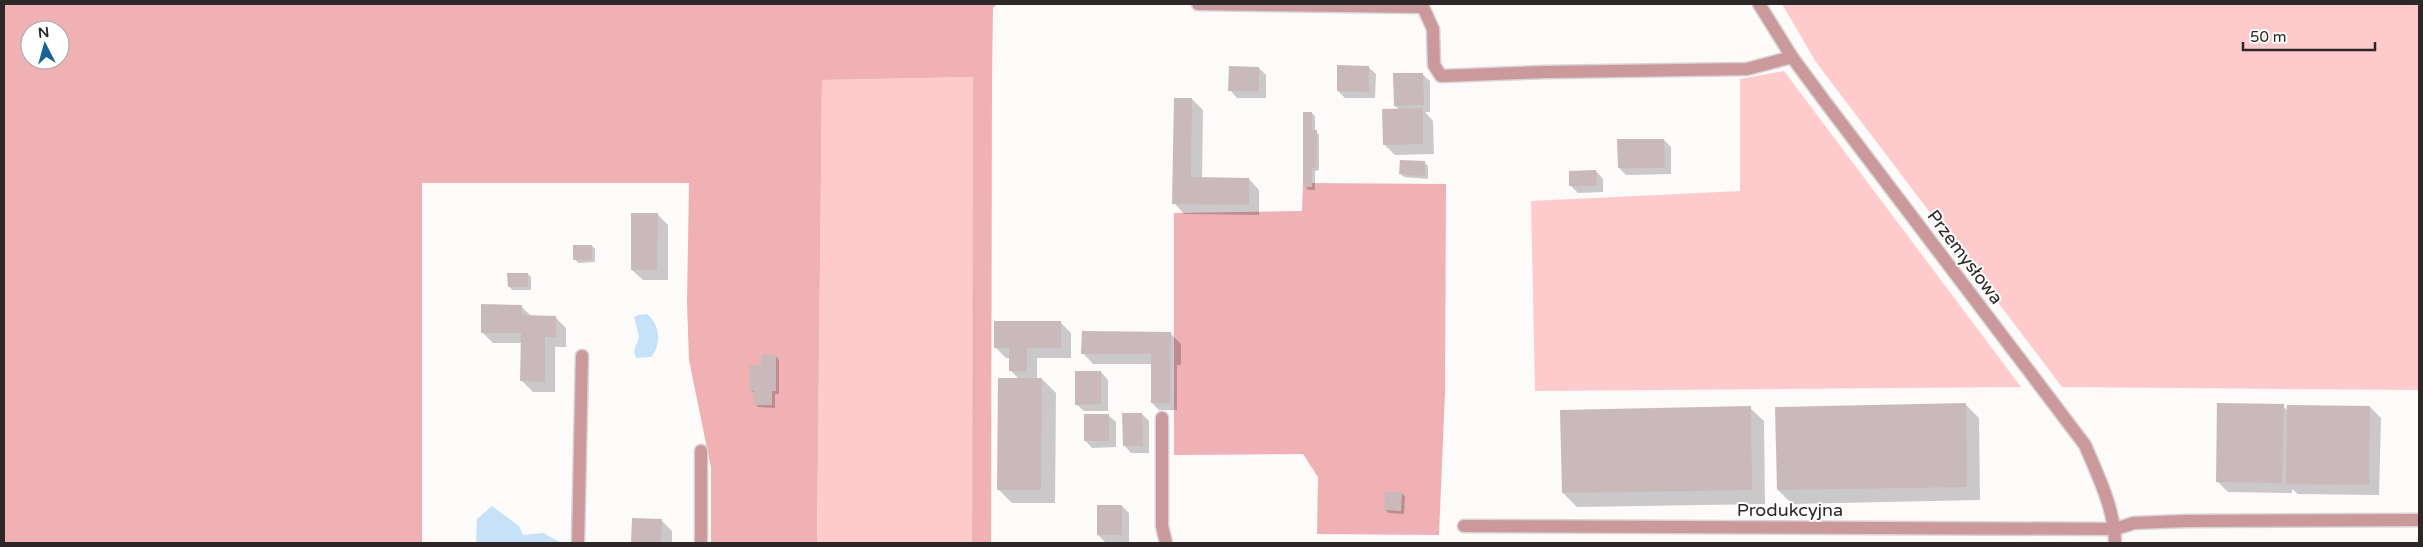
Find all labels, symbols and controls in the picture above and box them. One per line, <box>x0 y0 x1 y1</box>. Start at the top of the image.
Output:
north arrow <box>20 20 70 70</box>
scale bar <box>2243 20 2376 52</box>
text: N <box>37 24 50 42</box>
text: 50 m <box>2250 28 2287 46</box>
street label: Przemysłowa <box>1922 205 2008 309</box>
street label: Produkcyjna <box>1737 499 1843 521</box>

